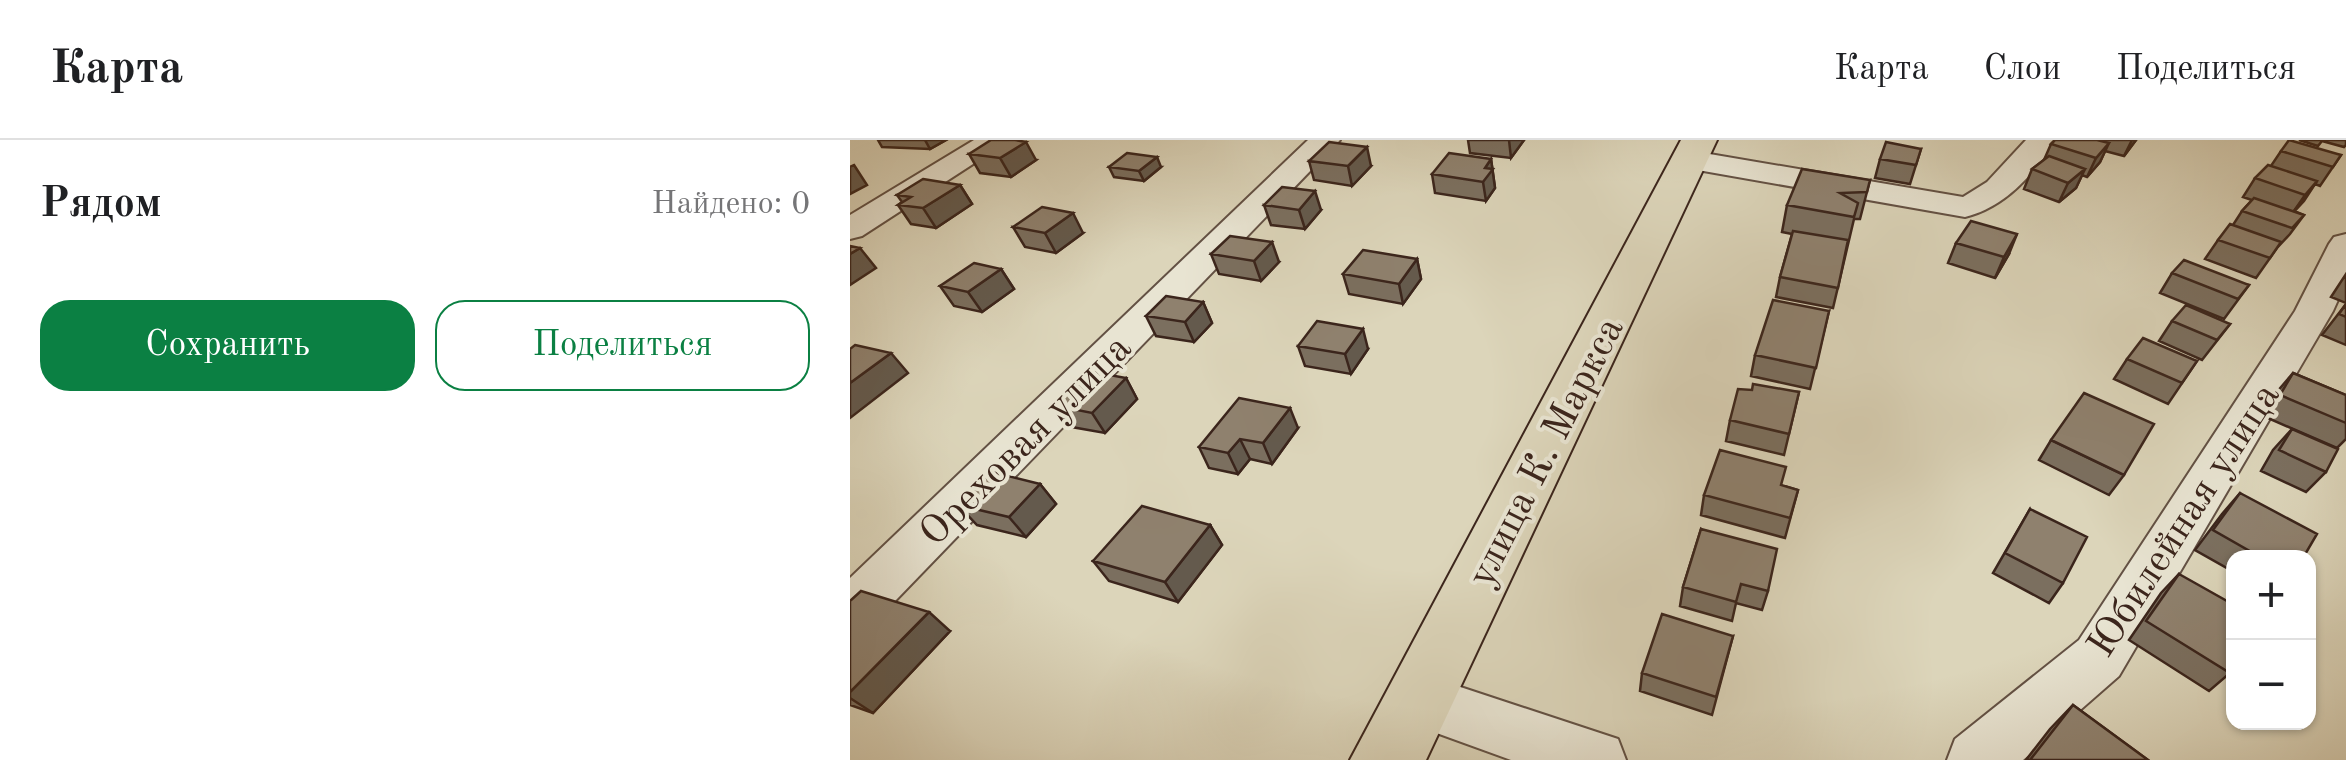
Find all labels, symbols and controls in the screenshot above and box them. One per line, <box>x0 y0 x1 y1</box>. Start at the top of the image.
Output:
text: Карта <box>50 45 183 93</box>
text: Карта <box>1834 52 1929 87</box>
text: Слои <box>1984 52 2061 87</box>
text: Поделиться <box>2116 52 2296 87</box>
text: Рядом <box>40 184 162 226</box>
text: Найдено: 0 <box>651 189 810 221</box>
button: Сохранить <box>40 300 415 391</box>
button: Поделиться <box>435 300 810 391</box>
street label: улица К. Маркса <box>1462 312 1633 594</box>
street label: Ореховая улица <box>914 328 1140 555</box>
street label: Юбилейная улица <box>2082 377 2289 665</box>
map controls <box>2226 550 2316 730</box>
button: + <box>2226 550 2316 640</box>
button: − <box>2226 640 2316 730</box>

